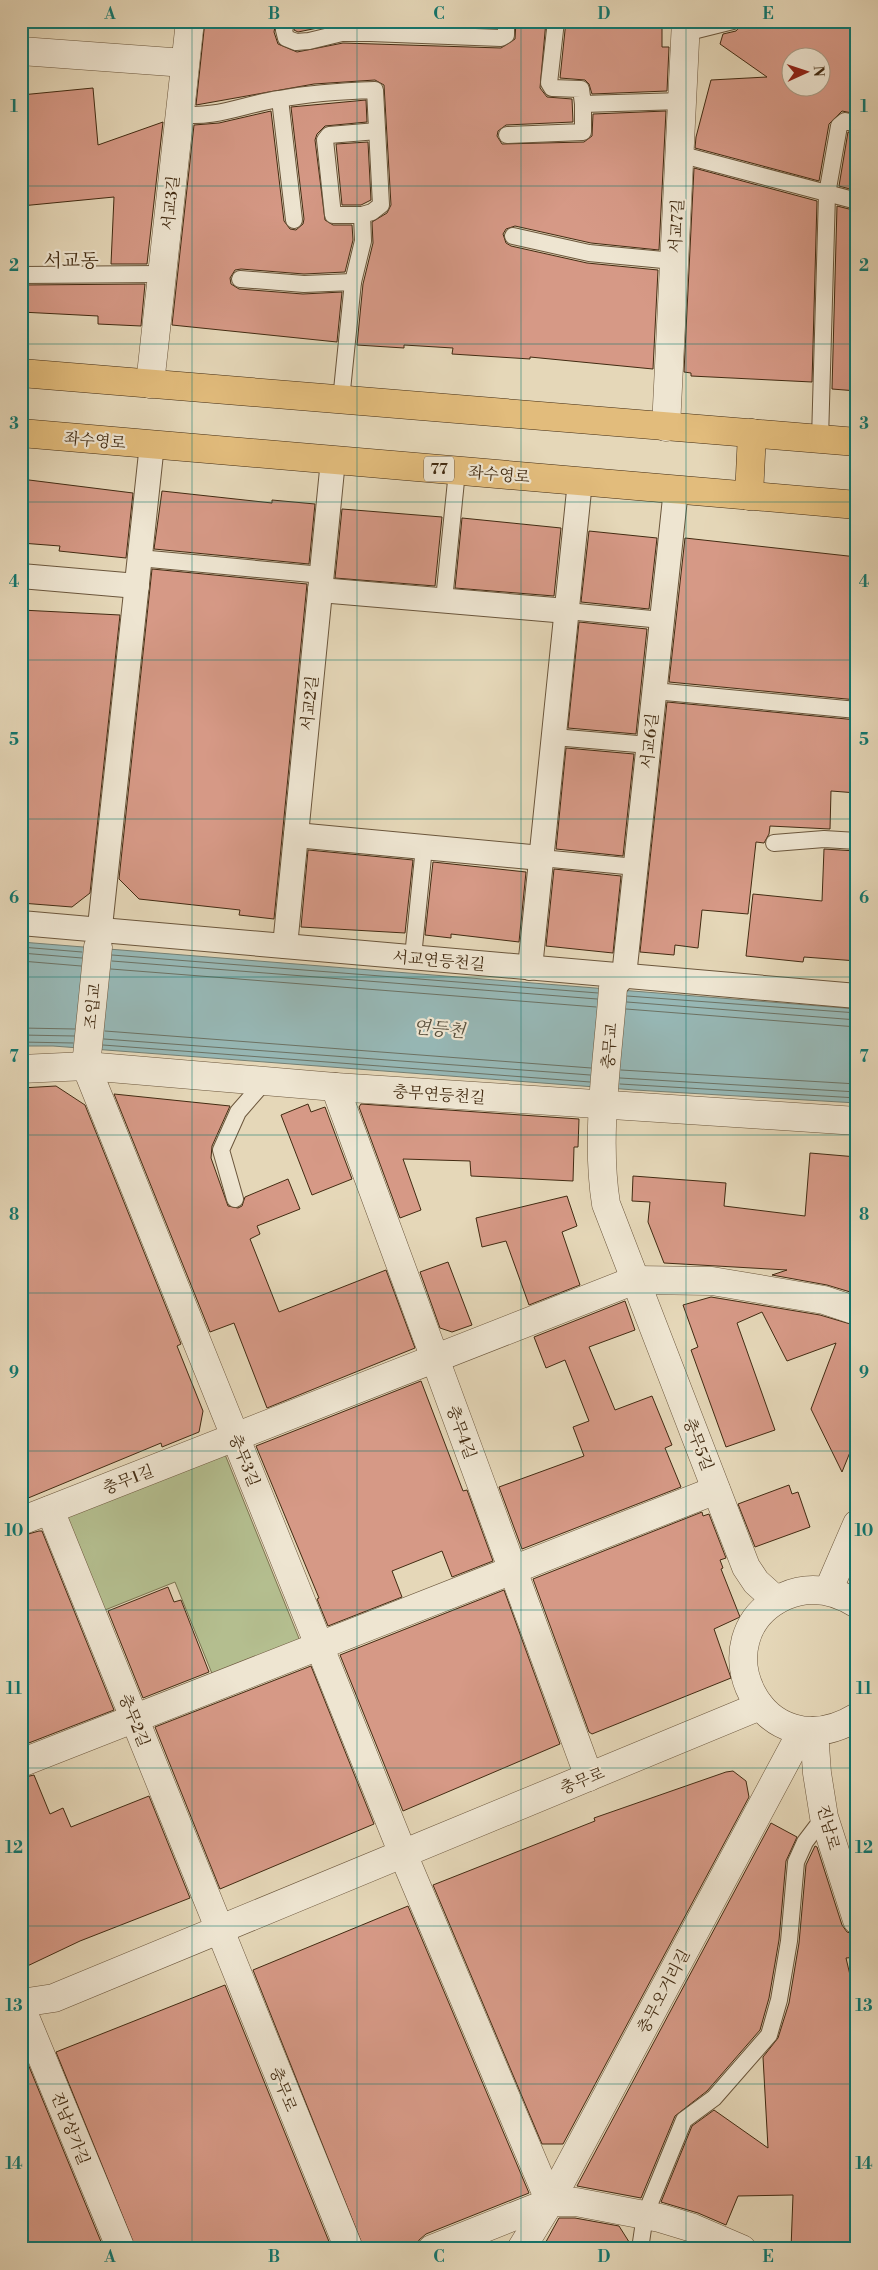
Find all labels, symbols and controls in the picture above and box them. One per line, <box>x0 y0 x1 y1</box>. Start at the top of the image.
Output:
text: A <box>103 4 116 24</box>
text: B <box>268 4 280 24</box>
text: C <box>433 4 445 24</box>
text: D <box>598 4 611 24</box>
text: E <box>762 4 774 24</box>
north arrow <box>780 48 830 98</box>
text: N <box>809 65 827 77</box>
text: 1 <box>10 97 18 117</box>
text: 1 <box>860 97 868 117</box>
street label: 서교3길 <box>158 175 184 232</box>
street label: 서교7길 <box>666 198 688 254</box>
district label: 서교동 <box>43 249 99 273</box>
text: 2 <box>9 256 19 276</box>
text: 2 <box>859 256 869 276</box>
text: 3 <box>9 414 19 434</box>
text: 3 <box>859 414 869 434</box>
street label: 좌수영로 <box>63 428 127 454</box>
road number: 77 <box>424 456 454 482</box>
street label: 좌수영로 <box>467 462 531 488</box>
text: 4 <box>9 572 20 592</box>
text: 4 <box>859 572 870 592</box>
street label: 서교2길 <box>297 674 323 732</box>
street label: 서교6길 <box>637 712 663 770</box>
text: 5 <box>9 730 19 750</box>
text: 5 <box>859 730 869 750</box>
text: 6 <box>9 888 19 908</box>
text: 6 <box>859 888 869 908</box>
street label: 서교연등천길 <box>392 947 486 975</box>
street label: 조입교 <box>81 982 105 1030</box>
water label: 연등천 <box>412 1016 468 1043</box>
street label: 충무교 <box>598 1022 622 1070</box>
text: 7 <box>9 1047 19 1067</box>
text: 7 <box>859 1047 869 1067</box>
street label: 충무연등천길 <box>392 1082 486 1108</box>
text: 8 <box>9 1205 19 1225</box>
text: 8 <box>859 1205 869 1225</box>
text: 9 <box>9 1363 19 1383</box>
text: 9 <box>859 1363 869 1383</box>
street label: 충무4길 <box>442 1403 480 1462</box>
street label: 충무5길 <box>679 1415 717 1474</box>
street label: 충무3길 <box>224 1431 264 1490</box>
street label: 충무1길 <box>100 1461 157 1499</box>
text: 10 <box>5 1521 23 1541</box>
text: 10 <box>855 1521 873 1541</box>
text: 11 <box>6 1679 22 1699</box>
text: 11 <box>856 1679 872 1699</box>
street label: 충무2길 <box>114 1691 154 1750</box>
street label: 충무로 <box>557 1763 608 1799</box>
street label: 진남로 <box>812 1802 844 1853</box>
text: 12 <box>5 1838 23 1858</box>
text: 12 <box>855 1838 873 1858</box>
street label: 충무오거리길 <box>633 1946 694 2037</box>
text: 13 <box>5 1996 23 2016</box>
text: 13 <box>855 1996 873 2016</box>
street label: 충무로 <box>265 2064 301 2115</box>
street label: 진남상가길 <box>46 2089 94 2168</box>
text: 14 <box>5 2154 23 2174</box>
text: 14 <box>855 2154 873 2174</box>
text: A <box>103 2247 116 2267</box>
text: B <box>268 2247 280 2267</box>
text: C <box>433 2247 445 2267</box>
text: D <box>598 2247 611 2267</box>
text: E <box>762 2247 774 2267</box>

